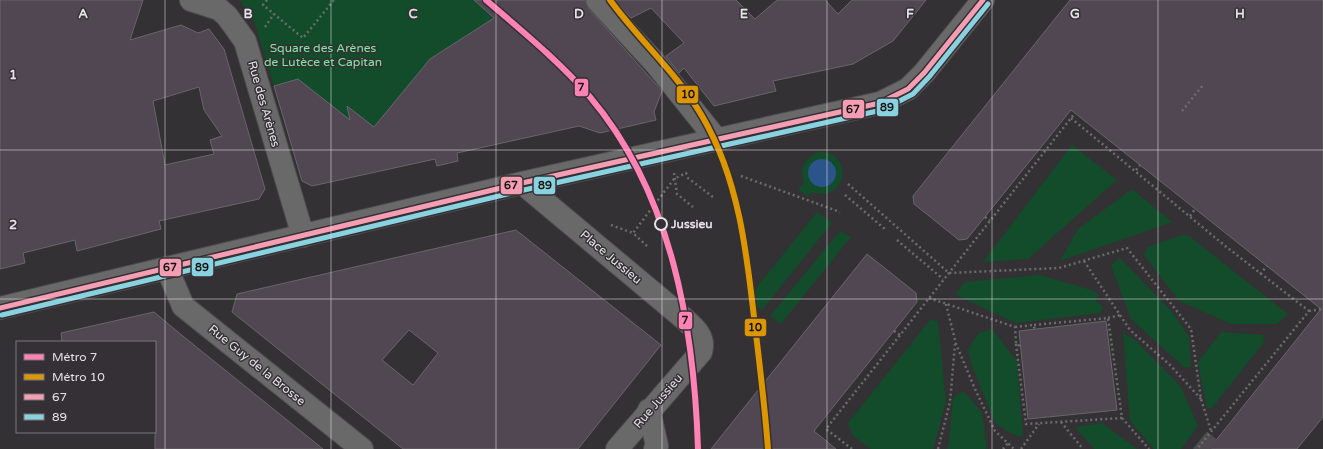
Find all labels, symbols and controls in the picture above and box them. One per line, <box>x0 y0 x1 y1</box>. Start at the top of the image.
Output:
text: A <box>78 6 88 22</box>
text: B <box>243 6 253 22</box>
text: C <box>408 6 418 22</box>
text: D <box>574 6 584 22</box>
text: E <box>740 6 748 22</box>
text: F <box>906 6 914 22</box>
text: G <box>1070 6 1080 22</box>
text: H <box>1235 6 1245 22</box>
park label: Square des Arènes de Lutèce et Capitan <box>264 41 382 69</box>
street label: Rue des Arènes <box>245 59 283 149</box>
text: 1 <box>9 67 17 83</box>
line badge: 7 <box>574 78 589 97</box>
text: 7 <box>578 81 585 94</box>
line badge: 10 <box>676 85 699 104</box>
text: 10 <box>681 88 695 101</box>
line badge: 89 <box>876 98 899 117</box>
line badge: 67 <box>842 99 865 119</box>
text: 89 <box>880 101 894 114</box>
text: 67 <box>846 103 860 116</box>
line badge: 67 <box>500 176 523 195</box>
line badge: 89 <box>533 176 556 195</box>
text: 67 <box>504 179 518 192</box>
text: 89 <box>538 179 552 192</box>
text: 2 <box>9 217 17 233</box>
marker: Jussieu <box>654 217 668 231</box>
place label: Jussieu <box>670 217 713 231</box>
street label: Place Jussieu <box>578 227 644 287</box>
line badge: 89 <box>191 257 214 277</box>
line badge: 67 <box>159 258 182 277</box>
text: 67 <box>163 261 177 274</box>
text: 89 <box>195 261 209 274</box>
line badge: 7 <box>678 311 693 330</box>
text: 7 <box>682 314 689 327</box>
line badge: 10 <box>744 318 767 337</box>
text: 10 <box>748 321 762 334</box>
street label: Rue Guy de la Brosse <box>206 322 308 408</box>
legend <box>16 341 156 433</box>
text: Métro 7 <box>52 350 97 364</box>
text: Métro 10 <box>52 370 105 384</box>
street label: Rue Jussieu <box>631 371 685 431</box>
text: 67 <box>52 390 67 404</box>
text: 89 <box>52 410 67 424</box>

